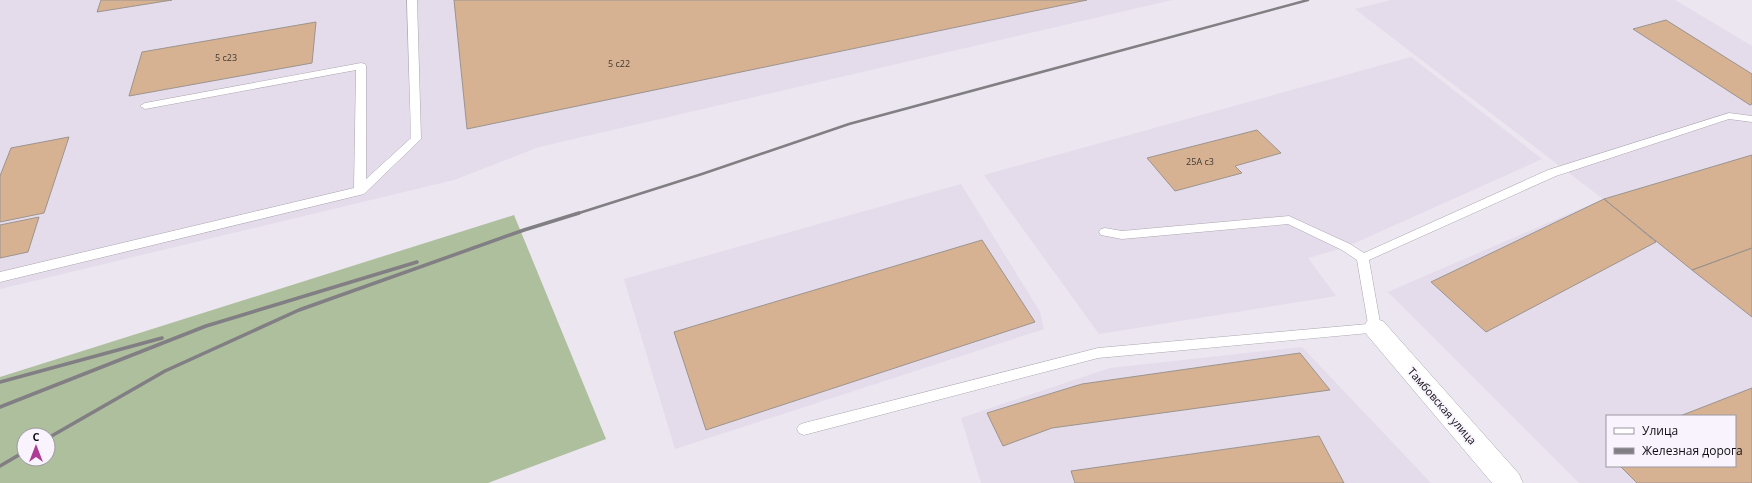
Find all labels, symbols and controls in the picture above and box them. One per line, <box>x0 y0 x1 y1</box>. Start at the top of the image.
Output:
house number: 5 с23 <box>215 51 237 64</box>
house number: 5 с22 <box>608 57 630 70</box>
house number: 25А с3 <box>1186 155 1214 168</box>
street label: Тамбовская улица <box>1405 364 1480 447</box>
legend <box>1606 415 1736 467</box>
text: Улица <box>1642 422 1678 439</box>
north arrow <box>16 427 56 467</box>
text: С <box>32 429 40 444</box>
text: Железная дорога <box>1642 442 1743 459</box>

